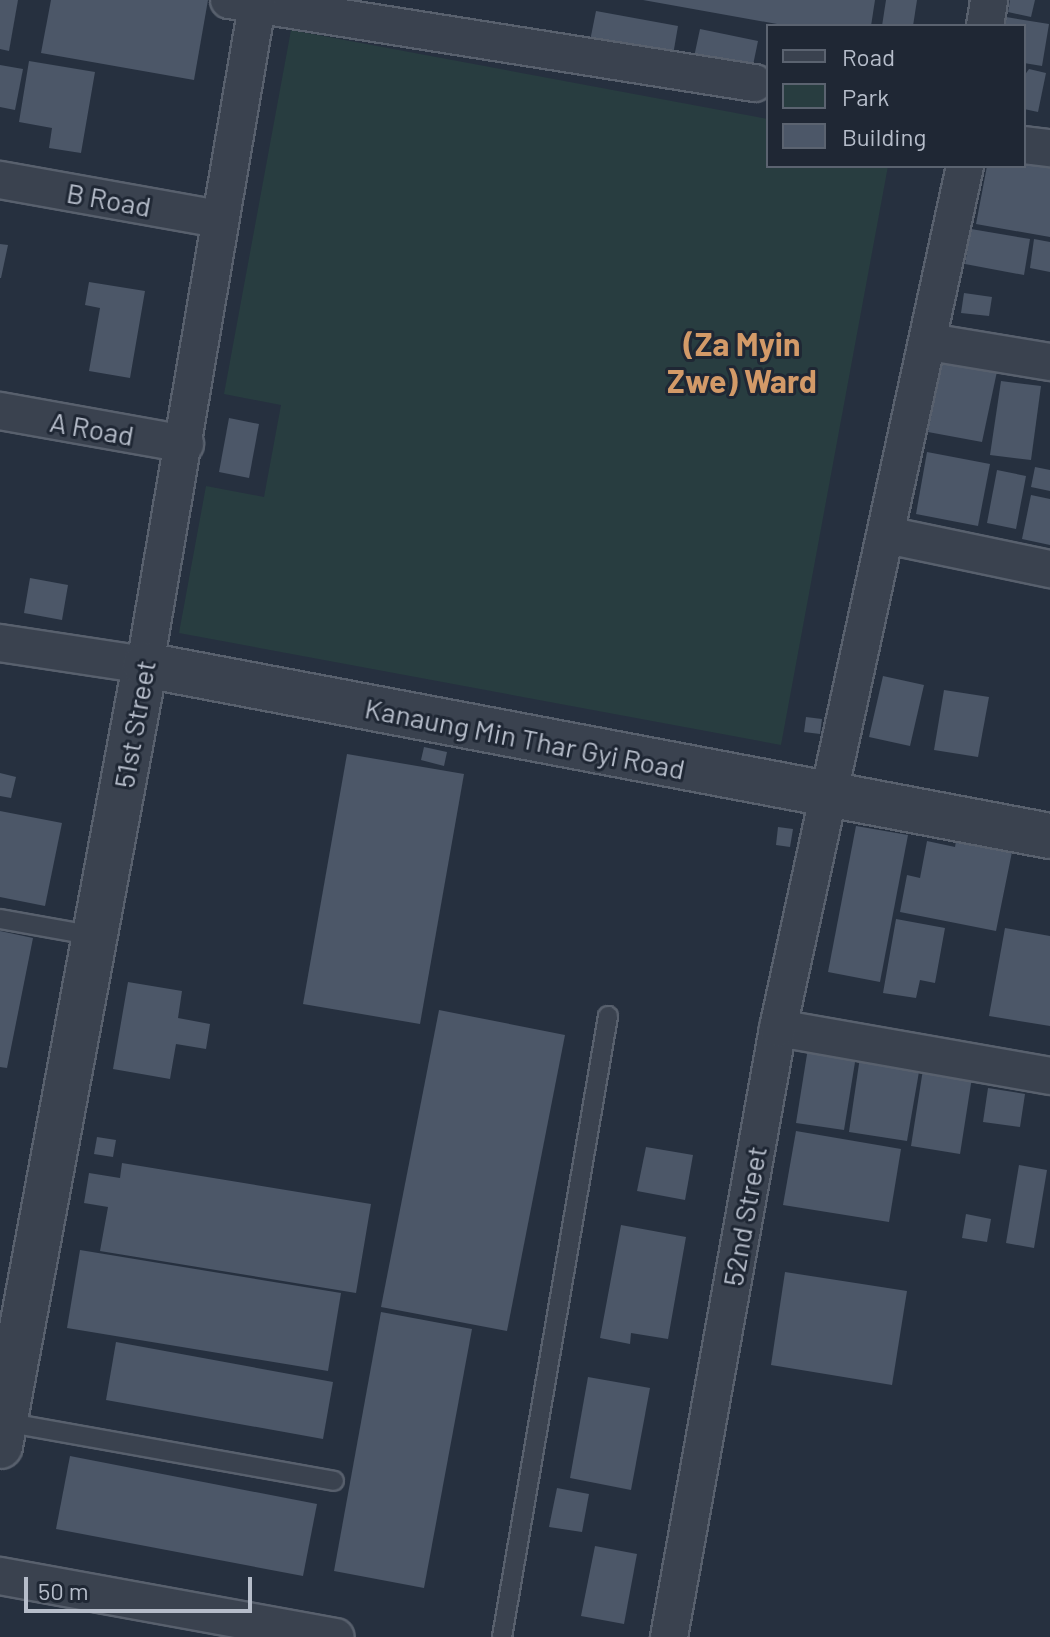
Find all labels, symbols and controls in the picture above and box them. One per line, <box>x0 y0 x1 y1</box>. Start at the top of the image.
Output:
legend <box>766 24 1026 168</box>
text: Road <box>842 42 895 71</box>
text: Park <box>842 82 889 111</box>
text: Building <box>842 122 926 151</box>
street label: B Road <box>64 175 154 223</box>
district label: (Za Myin Zwe) Ward <box>667 325 817 400</box>
street label: A Road <box>47 404 137 452</box>
street label: 51st Street <box>106 658 162 790</box>
street label: Kanaung Min Thar Gyi Road <box>362 690 688 786</box>
street label: 52nd Street <box>715 1143 773 1289</box>
scale bar <box>28 1561 256 1611</box>
text: 50 m <box>38 1576 89 1605</box>

